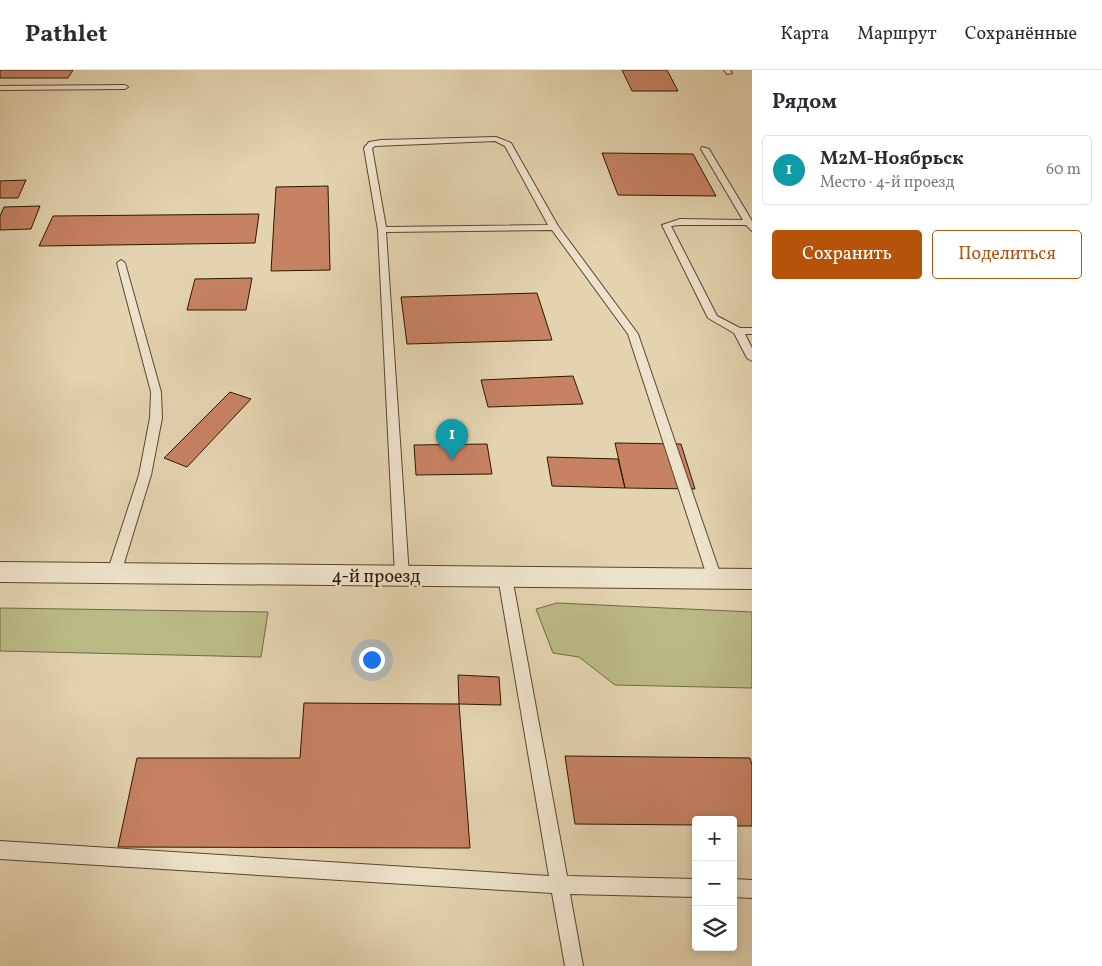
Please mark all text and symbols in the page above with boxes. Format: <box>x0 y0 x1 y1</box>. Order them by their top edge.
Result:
text: Pathlet <box>25 18 107 52</box>
text: Карта <box>780 22 829 47</box>
text: Маршрут <box>857 22 937 47</box>
text: Сохранённые <box>965 22 1077 47</box>
text: Рядом <box>772 88 837 117</box>
text: М2М-Ноябрьск <box>820 146 964 172</box>
text: 1 <box>786 159 792 181</box>
text: 60 m <box>1046 159 1081 181</box>
text: Место · 4-й проезд <box>820 172 955 194</box>
button: Сохранить <box>772 230 922 279</box>
button: Поделиться <box>932 230 1082 279</box>
pin: 1 <box>436 419 468 460</box>
street label: 4-й проезд <box>331 565 421 590</box>
your location <box>359 647 385 673</box>
map controls <box>692 816 737 951</box>
button: + <box>692 816 737 861</box>
button: − <box>692 861 737 906</box>
button: layers <box>692 906 737 951</box>

